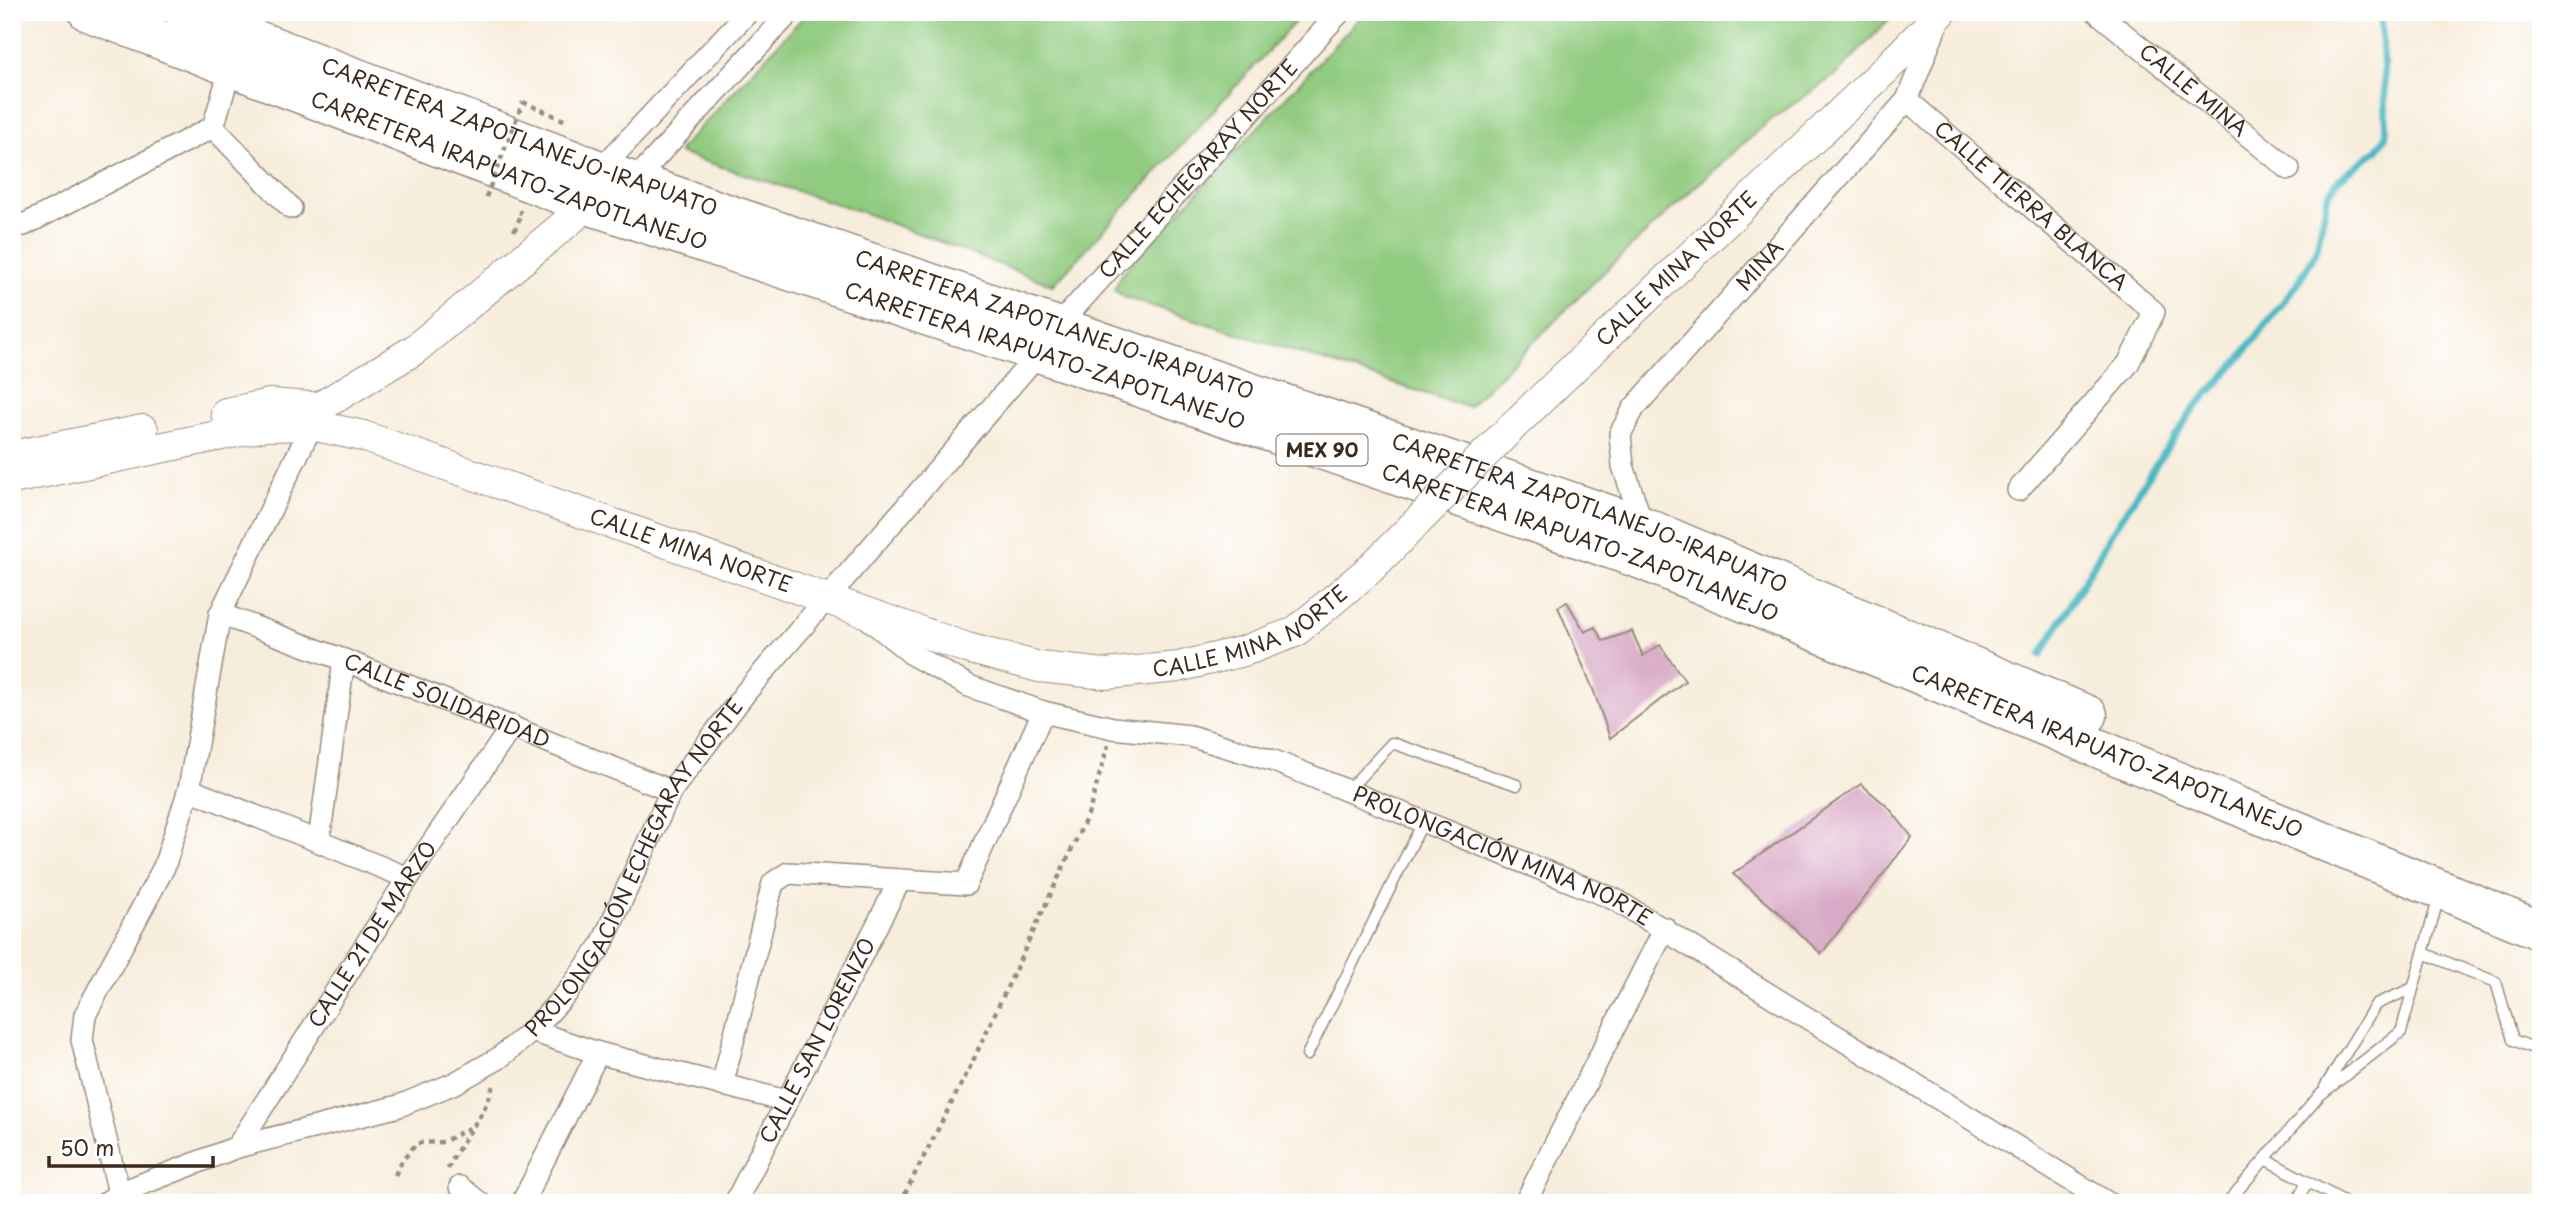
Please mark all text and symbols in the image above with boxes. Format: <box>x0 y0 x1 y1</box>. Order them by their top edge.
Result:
street label: CALLE MINA <box>2133 35 2256 143</box>
street label: CARRETERA ZAPOTLANEJO-IRAPUATO <box>317 48 722 223</box>
street label: CALLE ECHEGARAY NORTE <box>1090 51 1305 285</box>
street label: CARRETERA IRAPUATO-ZAPOTLANEJO <box>306 81 712 257</box>
street label: CALLE TIERRA BLANCA <box>1928 112 2136 297</box>
street label: CALLE MINA NORTE <box>1587 183 1763 353</box>
street label: MINA <box>1727 232 1790 297</box>
street label: CARRETERA ZAPOTLANEJO-IRAPUATO <box>851 240 1259 406</box>
street label: CARRETERA IRAPUATO-ZAPOTLANEJO <box>841 272 1250 437</box>
street label: CARRETERA ZAPOTLANEJO-IRAPUATO <box>1388 423 1793 599</box>
road number: MEX 90 <box>1276 435 1368 466</box>
street label: CARRETERA IRAPUATO-ZAPOTLANEJO <box>1378 454 1784 629</box>
street label: CALLE MINA NORTE <box>586 499 797 599</box>
street label: CALLE MINA NORTE <box>1151 576 1354 683</box>
street label: CALLE SOLIDARIDAD <box>340 644 555 755</box>
street label: CARRETERA IRAPUATO-ZAPOTLANEJO <box>1907 655 2308 845</box>
street label: PROLONGACIÓN ECHEGARAY NORTE <box>516 691 750 1043</box>
street label: PROLONGACIÓN MINA NORTE <box>1348 777 1659 933</box>
street label: CALLE 21 DE MARZO <box>299 833 443 1033</box>
street label: CALLE SAN LORENZO <box>750 932 882 1148</box>
scale bar <box>49 1124 214 1168</box>
text: 50 m <box>60 1131 114 1163</box>

